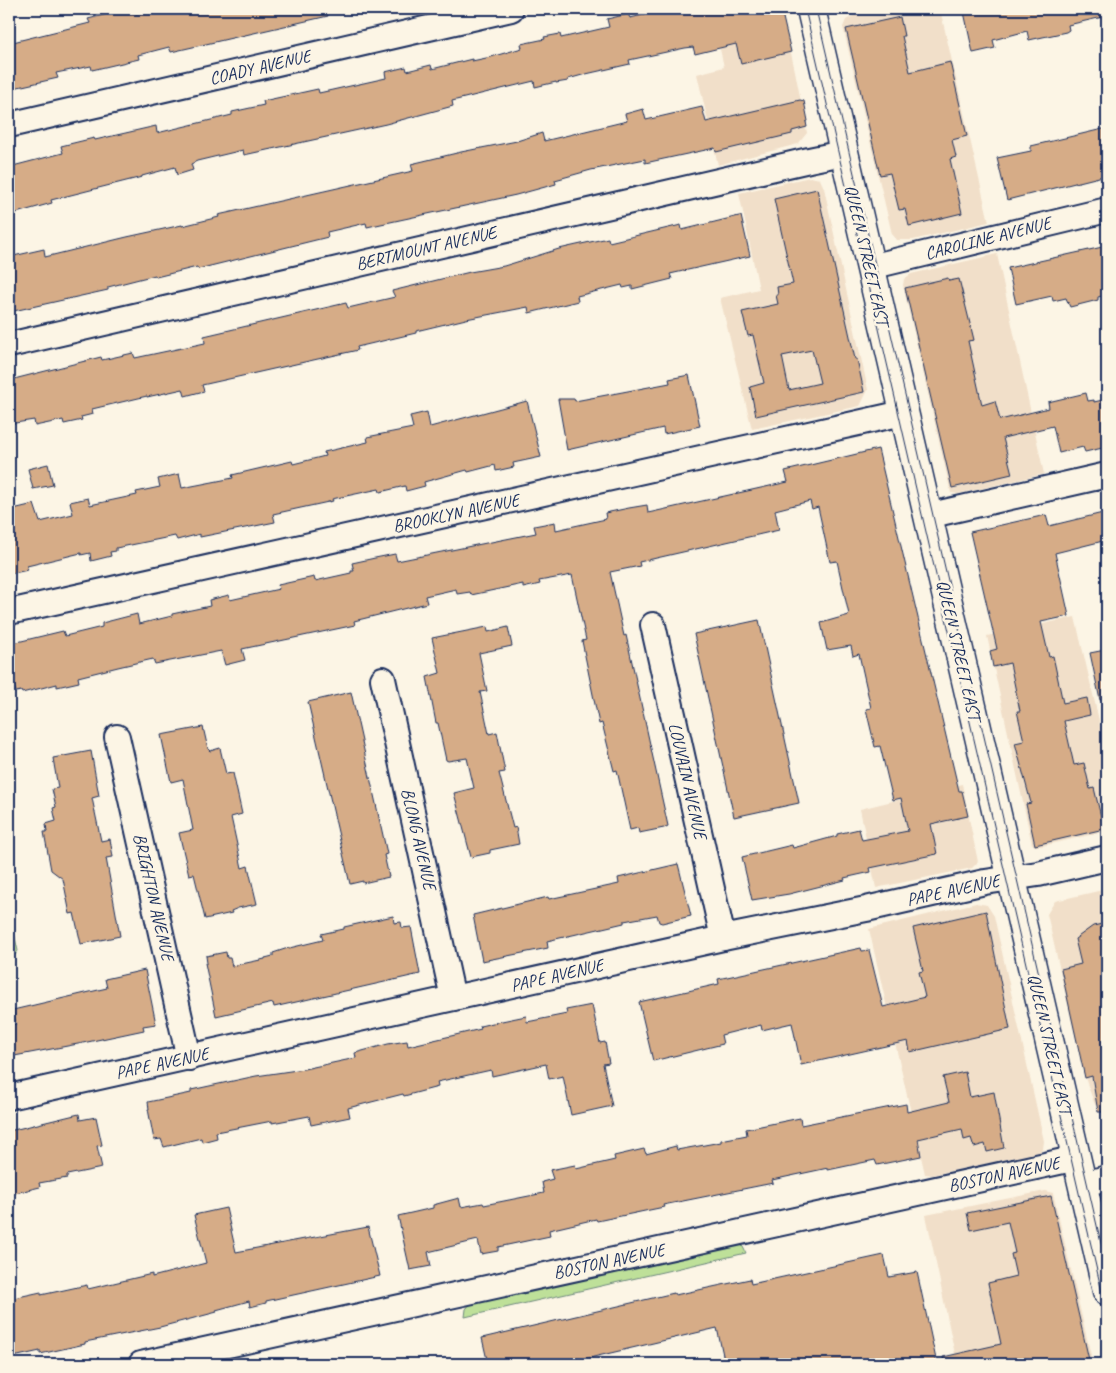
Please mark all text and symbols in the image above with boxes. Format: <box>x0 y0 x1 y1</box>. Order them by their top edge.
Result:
street label: COADY AVENUE <box>207 44 315 89</box>
street label: QUEEN STREET EAST <box>840 183 895 332</box>
street label: CAROLINE AVENUE <box>923 211 1055 264</box>
street label: BERTMOUNT AVENUE <box>354 221 501 275</box>
street label: BROOKLYN AVENUE <box>391 488 523 537</box>
street label: QUEEN STREET EAST <box>932 578 987 727</box>
street label: LOUVAIN AVENUE <box>664 721 713 843</box>
street label: BLONG AVENUE <box>397 786 442 894</box>
street label: BRIGHTON AVENUE <box>129 831 180 965</box>
street label: PAPE AVENUE <box>904 869 1004 911</box>
street label: PAPE AVENUE <box>508 953 608 996</box>
street label: QUEEN STREET EAST <box>1023 972 1078 1121</box>
street label: PAPE AVENUE <box>113 1042 213 1084</box>
street label: BOSTON AVENUE <box>946 1151 1064 1197</box>
street label: BOSTON AVENUE <box>551 1238 669 1284</box>

